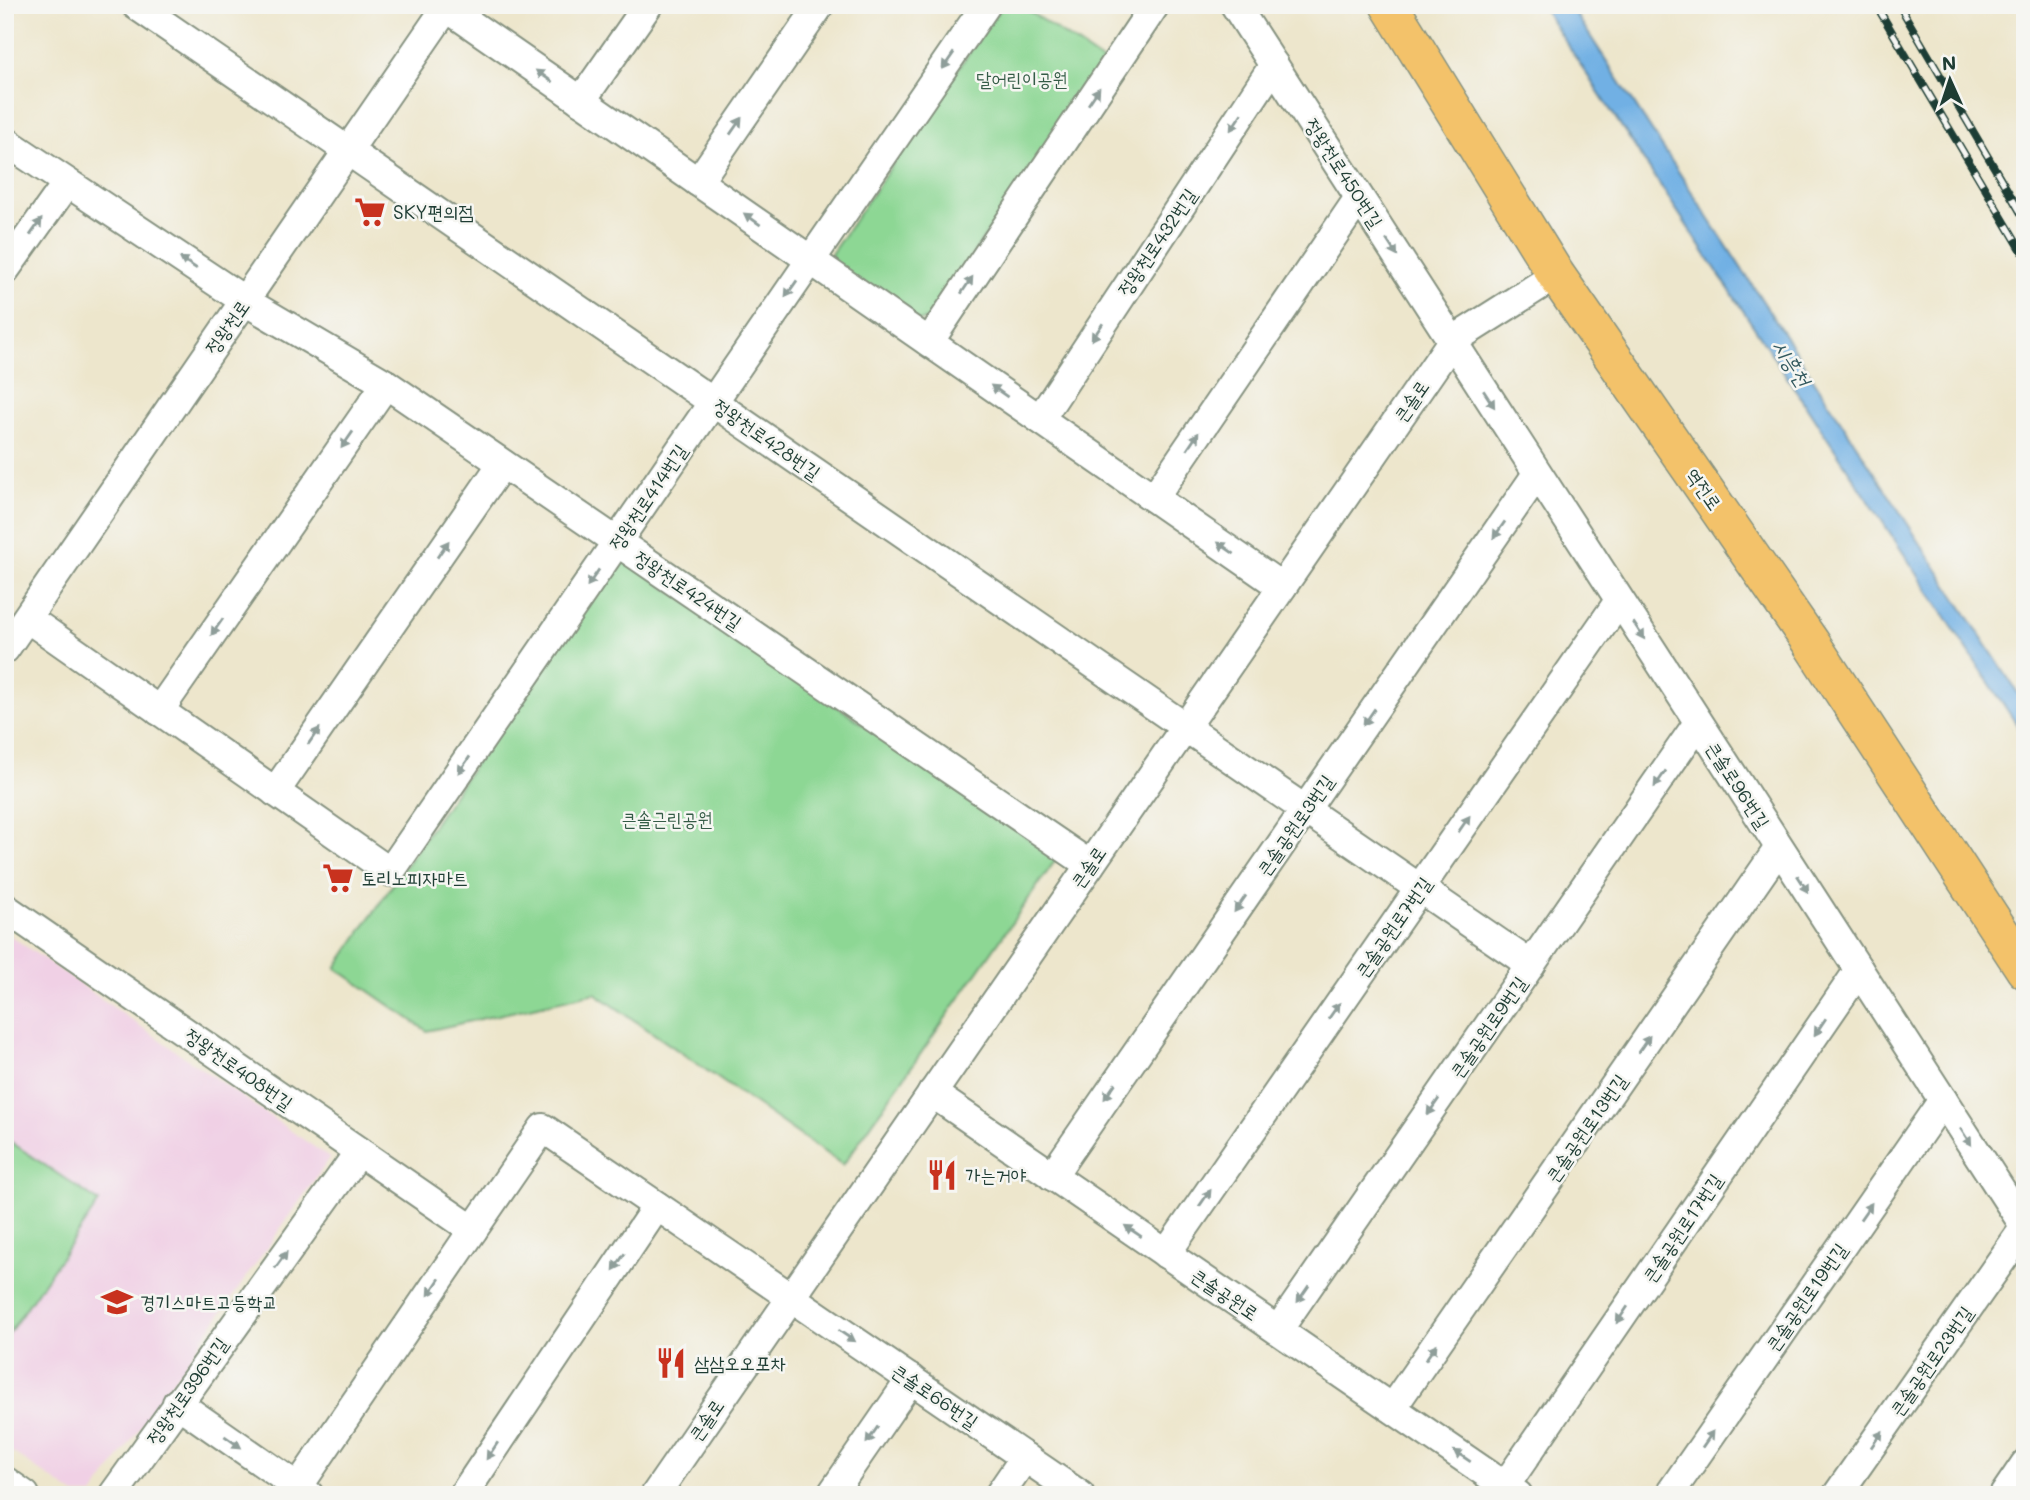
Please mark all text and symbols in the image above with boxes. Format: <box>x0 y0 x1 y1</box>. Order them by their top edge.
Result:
north arrow <box>1914 46 1984 116</box>
text: N <box>1941 50 1957 75</box>
one-way arrow <box>942 52 955 71</box>
park label: 달어린이공원 <box>976 66 1068 91</box>
one-way arrow <box>535 70 554 83</box>
one-way arrow <box>1087 87 1101 105</box>
one-way arrow <box>1229 113 1243 131</box>
street label: 정왕천로450번길 <box>1300 113 1389 232</box>
one-way arrow <box>729 117 743 135</box>
street label: 정왕천로432번길 <box>1111 183 1202 300</box>
supermarket icon: SKY편의점 <box>353 195 387 229</box>
place label: SKY편의점 <box>393 199 474 224</box>
one-way arrow <box>743 212 761 226</box>
one-way arrow <box>29 218 43 236</box>
one-way arrow <box>1385 238 1398 258</box>
one-way arrow <box>178 257 198 270</box>
one-way arrow <box>960 276 974 294</box>
one-way arrow <box>784 280 798 298</box>
street label: 정왕천로 <box>199 294 254 359</box>
one-way arrow <box>1091 323 1104 342</box>
water label: 시흥천 <box>1767 334 1819 393</box>
street label: 큰솔로 <box>1387 375 1434 427</box>
one-way arrow <box>990 384 1008 398</box>
one-way arrow <box>1483 389 1496 409</box>
street label: 정왕천로428번길 <box>709 393 826 485</box>
one-way arrow <box>340 431 354 449</box>
one-way arrow <box>1186 432 1199 451</box>
street label: 정왕천로414번길 <box>603 439 692 555</box>
street label: 역전로 <box>1681 463 1728 515</box>
one-way arrow <box>1492 521 1506 539</box>
one-way arrow <box>436 540 450 558</box>
one-way arrow <box>1217 541 1235 555</box>
street label: 정왕천로424번길 <box>630 544 747 635</box>
one-way arrow <box>586 569 600 587</box>
one-way arrow <box>211 618 224 637</box>
one-way arrow <box>1633 621 1646 641</box>
one-way arrow <box>1362 708 1376 726</box>
one-way arrow <box>307 727 321 745</box>
street label: 큰솔로96번길 <box>1701 736 1776 833</box>
one-way arrow <box>457 756 471 774</box>
street label: 큰솔공원로3번길 <box>1250 769 1339 880</box>
one-way arrow <box>1653 770 1667 788</box>
park label: 큰솔근린공원 <box>621 806 713 831</box>
one-way arrow <box>1457 815 1471 833</box>
street label: 큰솔로 <box>1064 841 1111 893</box>
supermarket icon: 토리노피자마트 <box>321 861 355 895</box>
place label: 토리노피자마트 <box>361 865 468 890</box>
street label: 큰솔공원로7번길 <box>1349 871 1437 982</box>
one-way arrow <box>1796 874 1809 894</box>
one-way arrow <box>1233 895 1247 913</box>
street label: 큰솔공원로9번길 <box>1443 971 1532 1082</box>
one-way arrow <box>1327 1002 1341 1020</box>
one-way arrow <box>1814 1017 1827 1036</box>
street label: 정왕천로408번길 <box>180 1022 298 1115</box>
one-way arrow <box>1637 1035 1651 1053</box>
street label: 큰솔공원로13번길 <box>1539 1069 1632 1187</box>
one-way arrow <box>1103 1082 1117 1100</box>
one-way arrow <box>1426 1098 1440 1116</box>
one-way arrow <box>1960 1127 1973 1146</box>
restaurant icon: 가는거야 <box>925 1158 959 1192</box>
place label: 가는거야 <box>965 1162 1027 1187</box>
street label: 큰솔공원로17번길 <box>1636 1168 1727 1287</box>
one-way arrow <box>1198 1188 1211 1207</box>
one-way arrow <box>1859 1202 1873 1220</box>
one-way arrow <box>1124 1224 1142 1238</box>
street label: 큰솔공원로19번길 <box>1759 1238 1852 1356</box>
one-way arrow <box>274 1251 288 1269</box>
one-way arrow <box>613 1253 626 1272</box>
street label: 큰솔공원로 <box>1187 1262 1264 1325</box>
one-way arrow <box>427 1278 441 1296</box>
school or university icon: 경기스마트고등학교 <box>100 1285 134 1319</box>
one-way arrow <box>1296 1285 1310 1303</box>
place label: 경기스마트고등학교 <box>140 1289 278 1314</box>
street label: 큰솔공원로23번길 <box>1883 1301 1978 1421</box>
one-way arrow <box>1615 1306 1629 1324</box>
one-way arrow <box>838 1329 857 1342</box>
street label: 정왕천로396번길 <box>140 1332 233 1449</box>
one-way arrow <box>1424 1343 1438 1361</box>
restaurant icon: 삼삼오오포차 <box>654 1346 688 1380</box>
place label: 삼삼오오포차 <box>694 1350 786 1375</box>
street label: 큰솔로66번길 <box>887 1357 983 1434</box>
street label: 큰솔로 <box>682 1394 729 1446</box>
one-way arrow <box>865 1426 879 1444</box>
one-way arrow <box>1701 1430 1715 1448</box>
one-way arrow <box>1870 1430 1884 1448</box>
one-way arrow <box>224 1435 242 1449</box>
one-way arrow <box>485 1442 499 1460</box>
one-way arrow <box>1453 1449 1471 1463</box>

